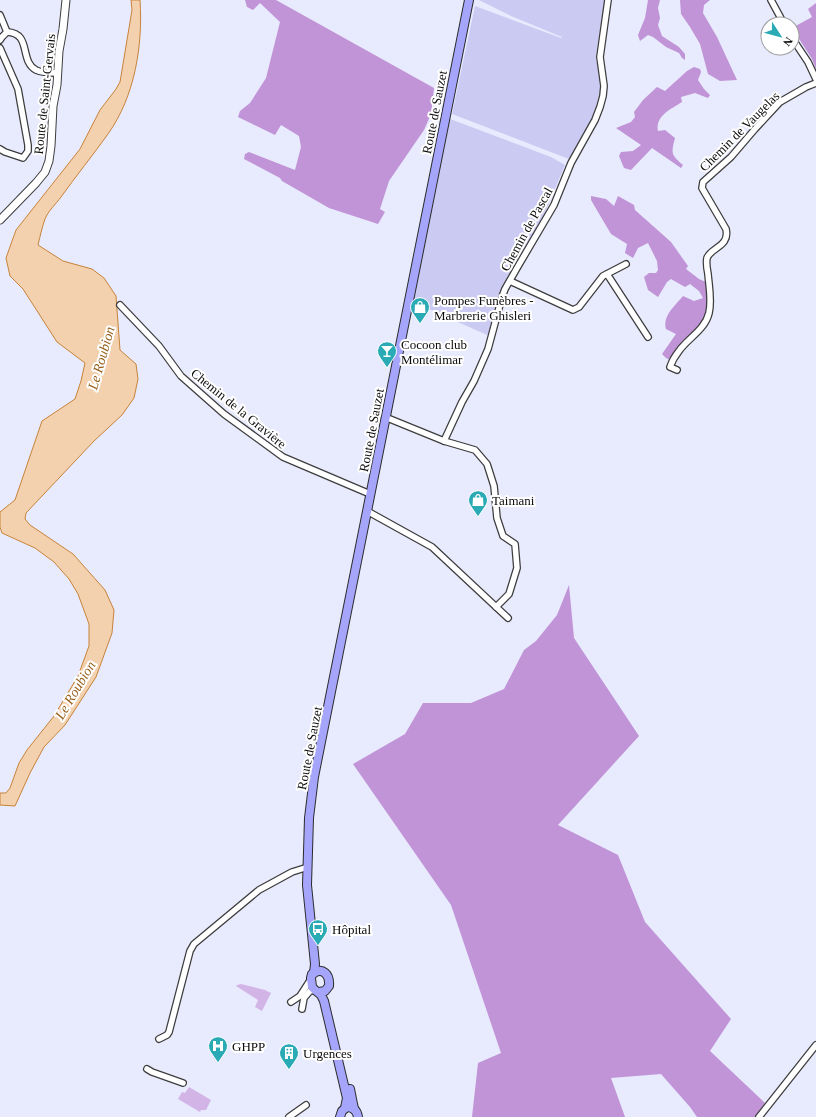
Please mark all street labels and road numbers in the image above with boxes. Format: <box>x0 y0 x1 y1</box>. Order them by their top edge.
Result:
street label: Route de Saint-Gervais <box>31 33 58 155</box>
street label: Route de Sauzet <box>419 69 450 155</box>
street label: Chemin de Vaugelas <box>696 88 782 174</box>
street label: Chemin de Pascal <box>497 185 556 274</box>
street label: Chemin de la Gravière <box>188 365 289 451</box>
street label: Route de Sauzet <box>356 387 387 473</box>
street label: Route de Sauzet <box>294 705 325 791</box>

